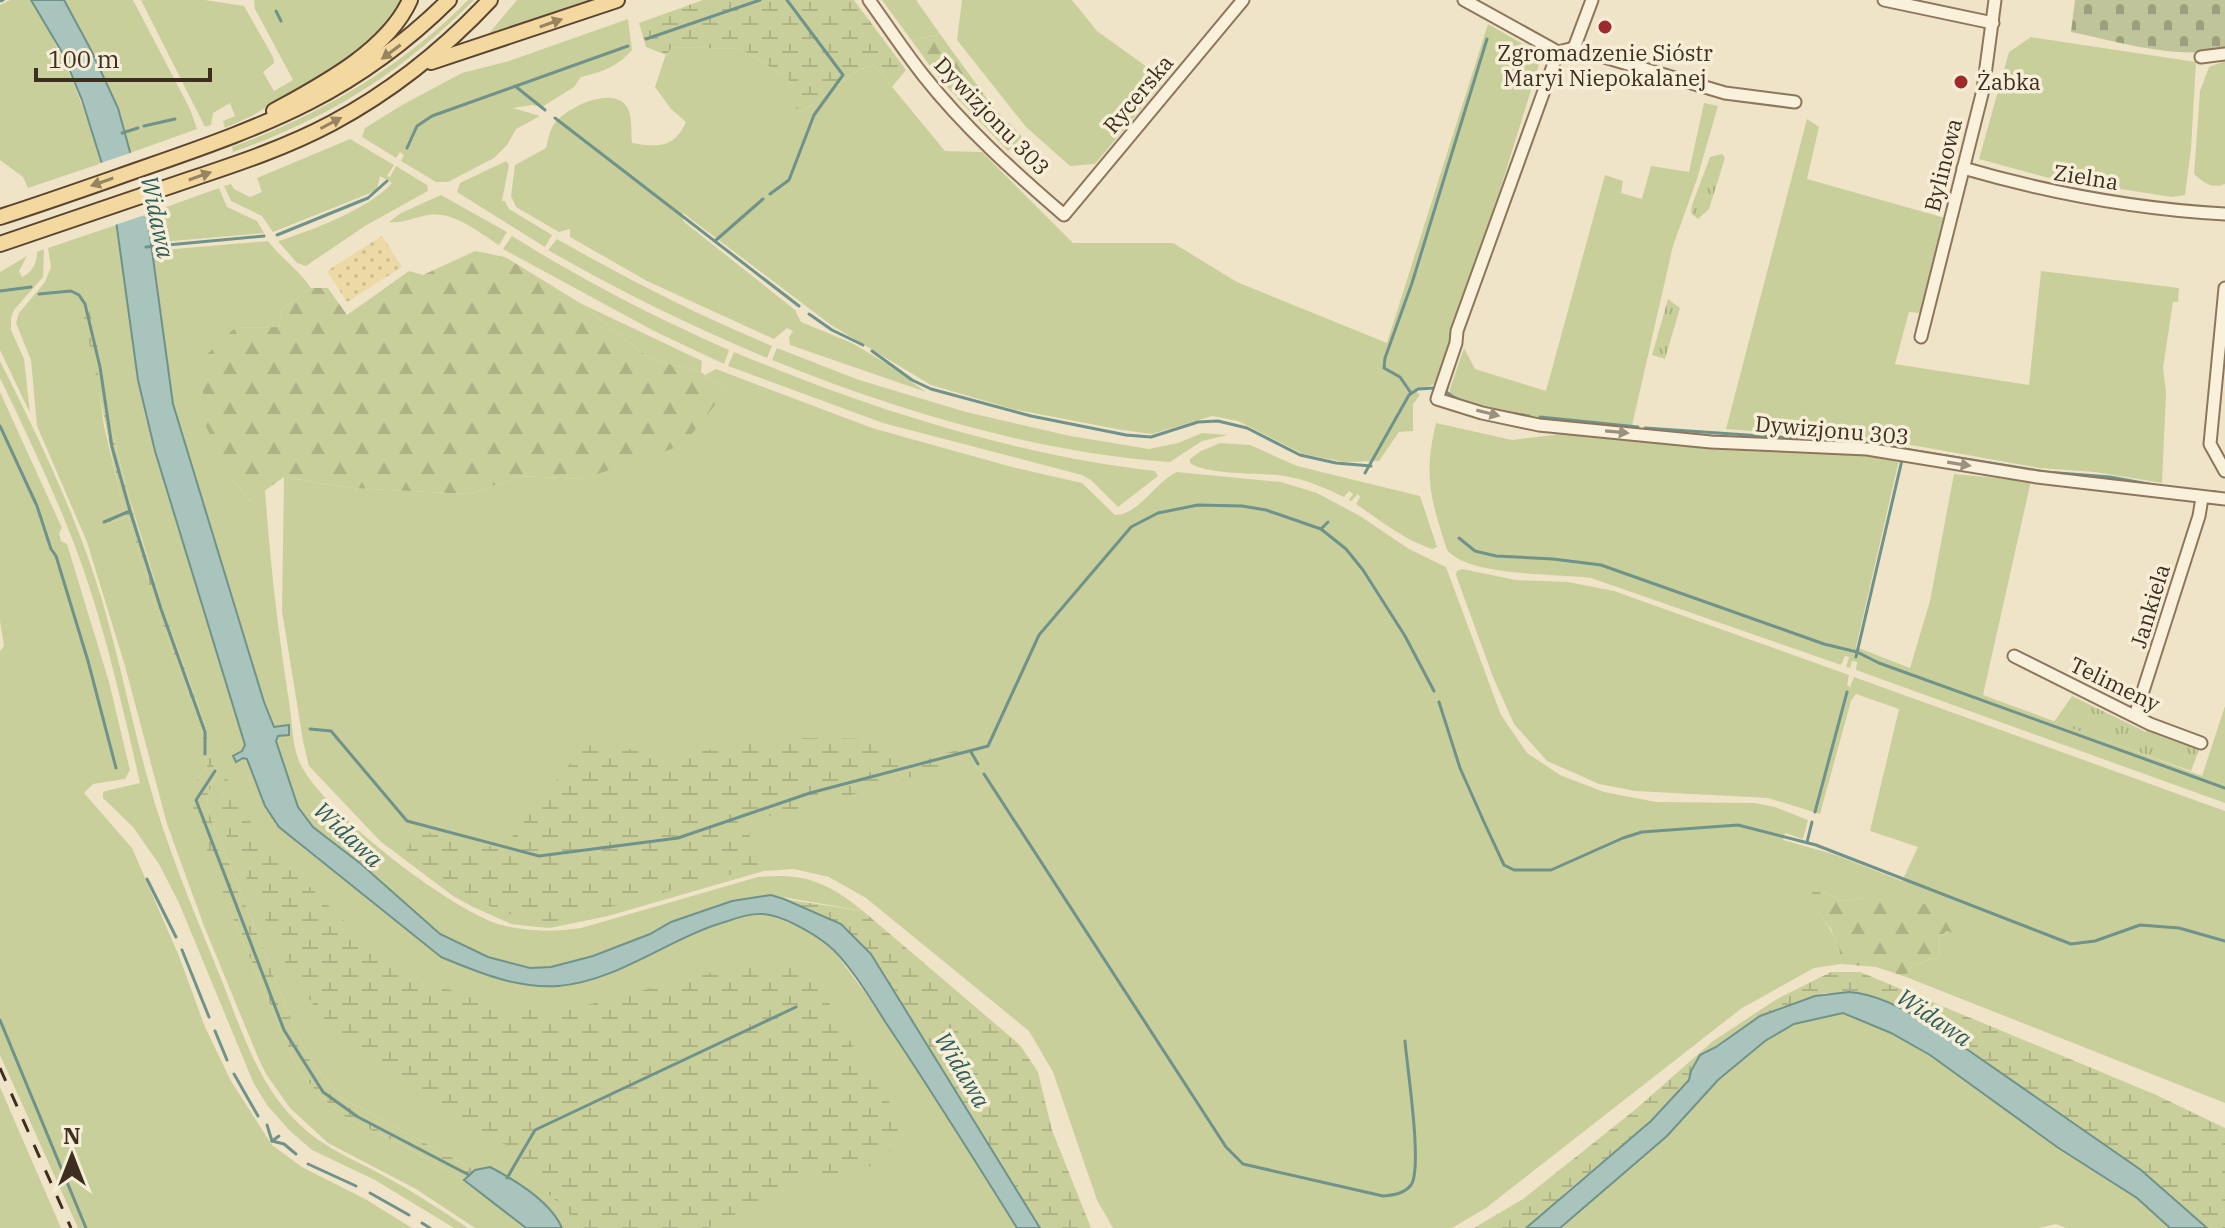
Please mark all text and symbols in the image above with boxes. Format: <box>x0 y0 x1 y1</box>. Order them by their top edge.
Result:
one-way arrow <box>539 16 563 29</box>
marker: Zgromadzenie Sióstr Maryi Niepokalanej <box>1596 18 1614 36</box>
scale bar <box>36 32 210 82</box>
place label: Zgromadzenie Sióstr Maryi Niepokalanej <box>1497 38 1713 92</box>
text: 100 m <box>48 43 120 75</box>
one-way arrow <box>380 44 402 60</box>
street label: Rycerska <box>1096 48 1179 139</box>
street label: Dywizjonu 303 <box>928 50 1056 181</box>
place label: Żabka <box>1977 67 2041 96</box>
marker: Żabka <box>1952 73 1970 91</box>
street label: Bylinowa <box>1917 115 1968 215</box>
one-way arrow <box>320 117 342 131</box>
street label: Zielna <box>2052 157 2121 196</box>
one-way arrow <box>188 169 212 181</box>
water label: Widawa <box>134 172 182 261</box>
one-way arrow <box>90 177 114 189</box>
one-way arrow <box>1475 408 1500 420</box>
street label: Dywizjonu 303 <box>1754 408 1910 451</box>
one-way arrow <box>1605 426 1630 439</box>
one-way arrow <box>1947 458 1972 471</box>
street label: Jankiela <box>2123 560 2176 651</box>
street label: Telimeny <box>2065 649 2165 718</box>
water label: Widawa <box>307 794 390 875</box>
water label: Widawa <box>1891 980 1978 1054</box>
water label: Widawa <box>928 1025 998 1114</box>
north arrow <box>32 1116 112 1196</box>
text: N <box>63 1121 81 1150</box>

